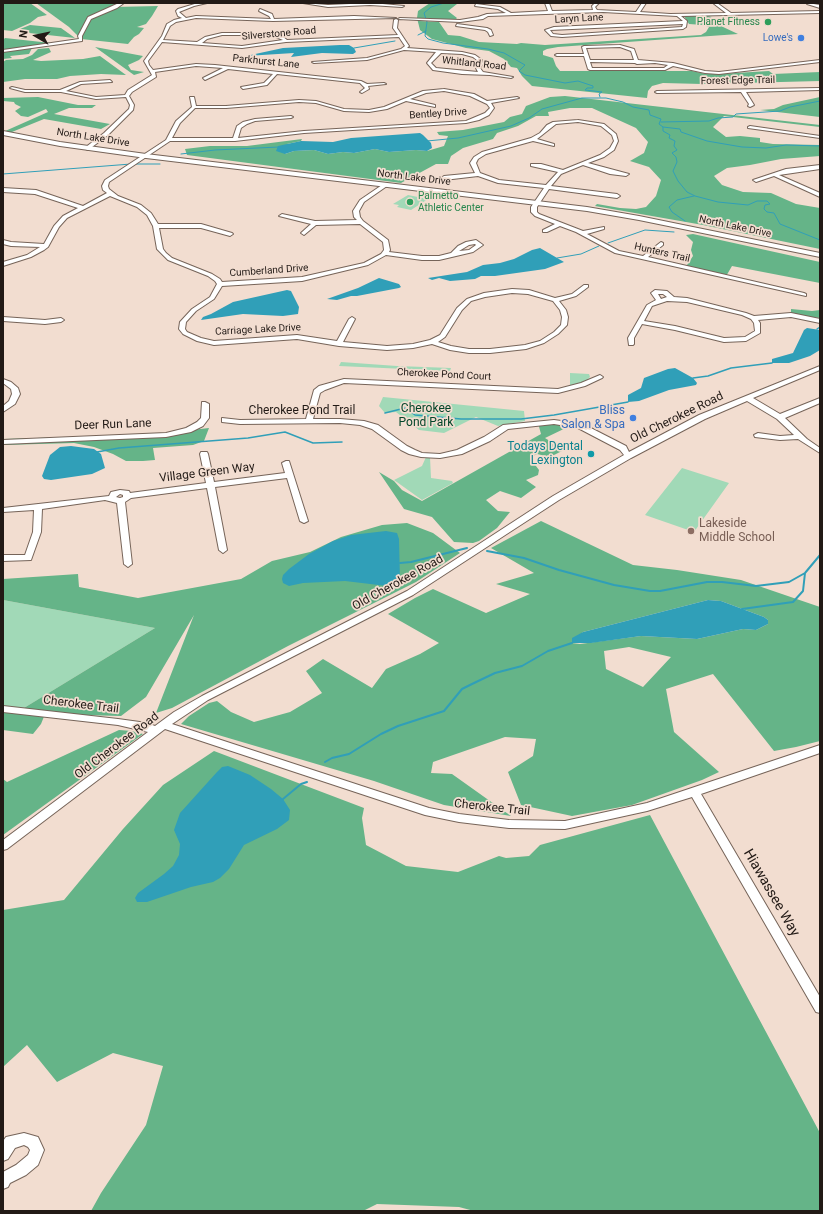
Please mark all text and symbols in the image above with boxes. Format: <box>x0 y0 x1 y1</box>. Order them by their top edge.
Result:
street label: Laryn Lane <box>554 12 604 26</box>
north arrow <box>16 16 56 56</box>
place label: Planet Fitness <box>697 16 760 28</box>
marker: Planet Fitness <box>763 17 773 27</box>
street label: Silverstone Road <box>241 25 317 43</box>
text: N <box>17 29 31 39</box>
place label: Lowe's <box>763 32 793 44</box>
marker: Lowe's <box>796 33 806 43</box>
street label: Parkhurst Lane <box>232 53 300 71</box>
street label: Whitland Road <box>441 55 507 73</box>
street label: Forest Edge Trail <box>701 74 775 88</box>
street label: Bentley Drive <box>409 106 467 122</box>
street label: North Lake Drive <box>56 126 130 150</box>
street label: North Lake Drive <box>377 168 451 188</box>
place label: Palmetto Athletic Center <box>418 190 484 214</box>
marker: Palmetto Athletic Center <box>405 197 415 207</box>
street label: North Lake Drive <box>698 213 772 241</box>
street label: Hunters Trail <box>633 241 691 265</box>
street label: Cumberland Drive <box>229 262 309 280</box>
street label: Carriage Lake Drive <box>215 322 301 338</box>
street label: Cherokee Pond Court <box>396 367 492 383</box>
street label: Old Cherokee Road <box>628 389 726 447</box>
park label: Cherokee Pond Park <box>399 402 453 430</box>
street label: Cherokee Pond Trail <box>249 404 355 418</box>
place label: Bliss Salon & Spa <box>561 404 625 432</box>
marker: Bliss Salon & Spa <box>628 413 638 423</box>
street label: Deer Run Lane <box>74 416 152 434</box>
place label: Todays Dental Lexington <box>507 440 583 468</box>
marker: Todays Dental Lexington <box>586 449 596 459</box>
street label: Village Green Way <box>158 460 256 486</box>
place label: Lakeside Middle School <box>699 517 775 545</box>
marker: Lakeside Middle School <box>686 526 696 536</box>
street label: Old Cherokee Road <box>350 552 446 614</box>
street label: Cherokee Trail <box>42 693 120 717</box>
street label: Old Cherokee Road <box>72 710 162 782</box>
street label: Cherokee Trail <box>453 797 531 819</box>
street label: Hiawassee Way <box>739 846 803 940</box>

